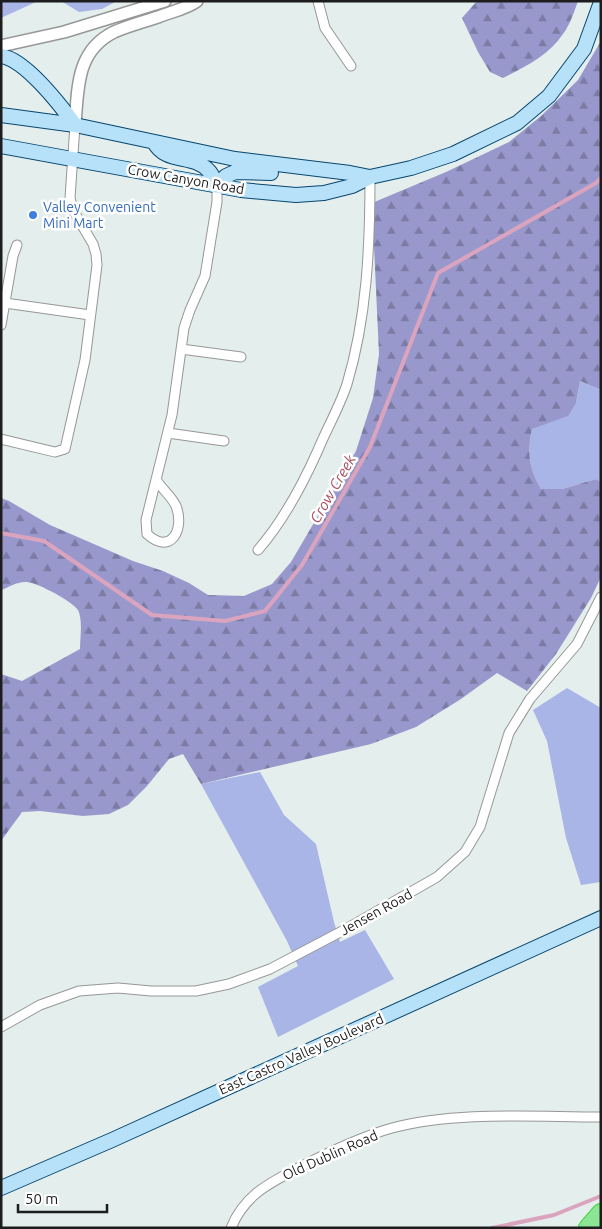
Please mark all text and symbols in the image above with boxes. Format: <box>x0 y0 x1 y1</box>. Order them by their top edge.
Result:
street label: Crow Canyon Road <box>126 161 246 197</box>
place label: Valley Convenient Mini Mart <box>43 199 156 231</box>
marker: Valley Convenient Mini Mart <box>27 209 39 221</box>
water label: Crow Creek <box>306 451 359 526</box>
street label: Jensen Road <box>337 886 415 938</box>
street label: East Castro Valley Boulevard <box>216 1010 386 1098</box>
street label: Old Dublin Road <box>280 1127 380 1183</box>
scale bar <box>18 1182 106 1214</box>
text: 50 m <box>25 1190 58 1207</box>

